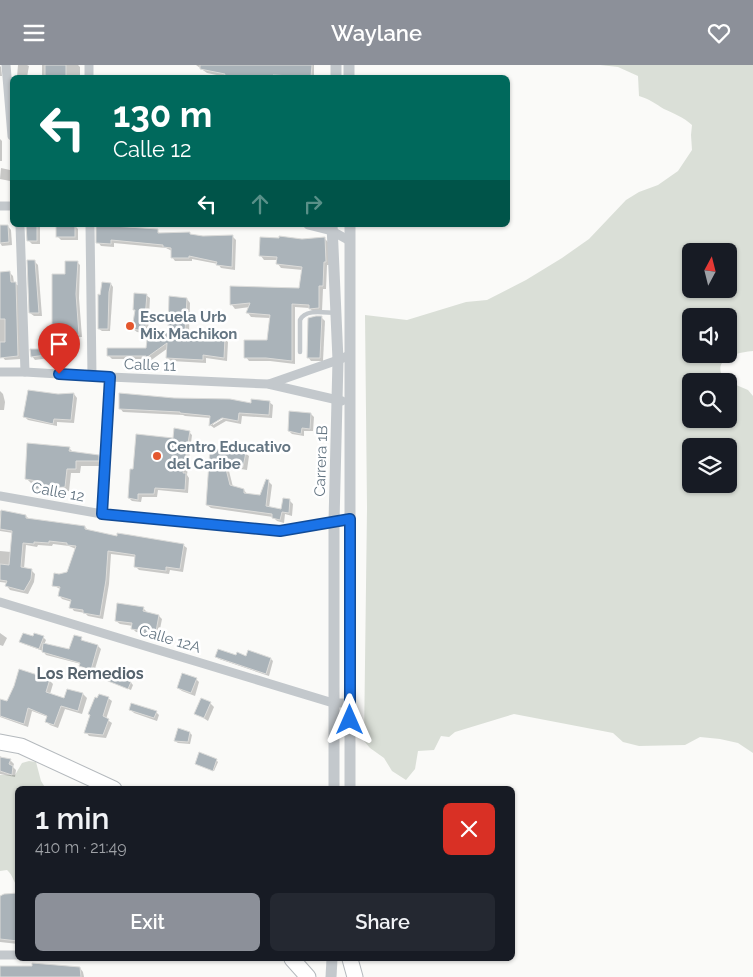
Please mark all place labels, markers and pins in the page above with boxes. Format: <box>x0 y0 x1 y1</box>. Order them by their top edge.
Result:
place label: Escuela Urb Mix Machikon <box>140 308 237 343</box>
marker: Escuela Urb Mix Machikon <box>124 320 136 332</box>
pin <box>38 323 80 374</box>
place label: Centro Educativo del Caribe <box>167 438 291 473</box>
marker: Centro Educativo del Caribe <box>151 450 163 462</box>

